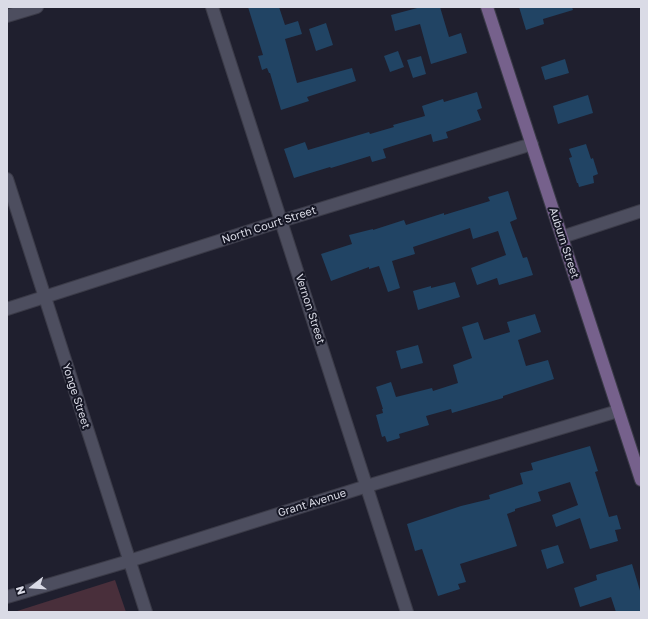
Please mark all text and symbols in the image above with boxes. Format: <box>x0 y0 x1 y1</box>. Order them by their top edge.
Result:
street label: North Court Street <box>220 204 318 246</box>
street label: Auburn Street <box>546 206 582 280</box>
street label: Vernon Street <box>292 272 328 346</box>
street label: Yonge Street <box>59 362 93 430</box>
street label: Grant Avenue <box>276 486 348 520</box>
north arrow <box>12 567 52 607</box>
text: N <box>13 585 27 597</box>

